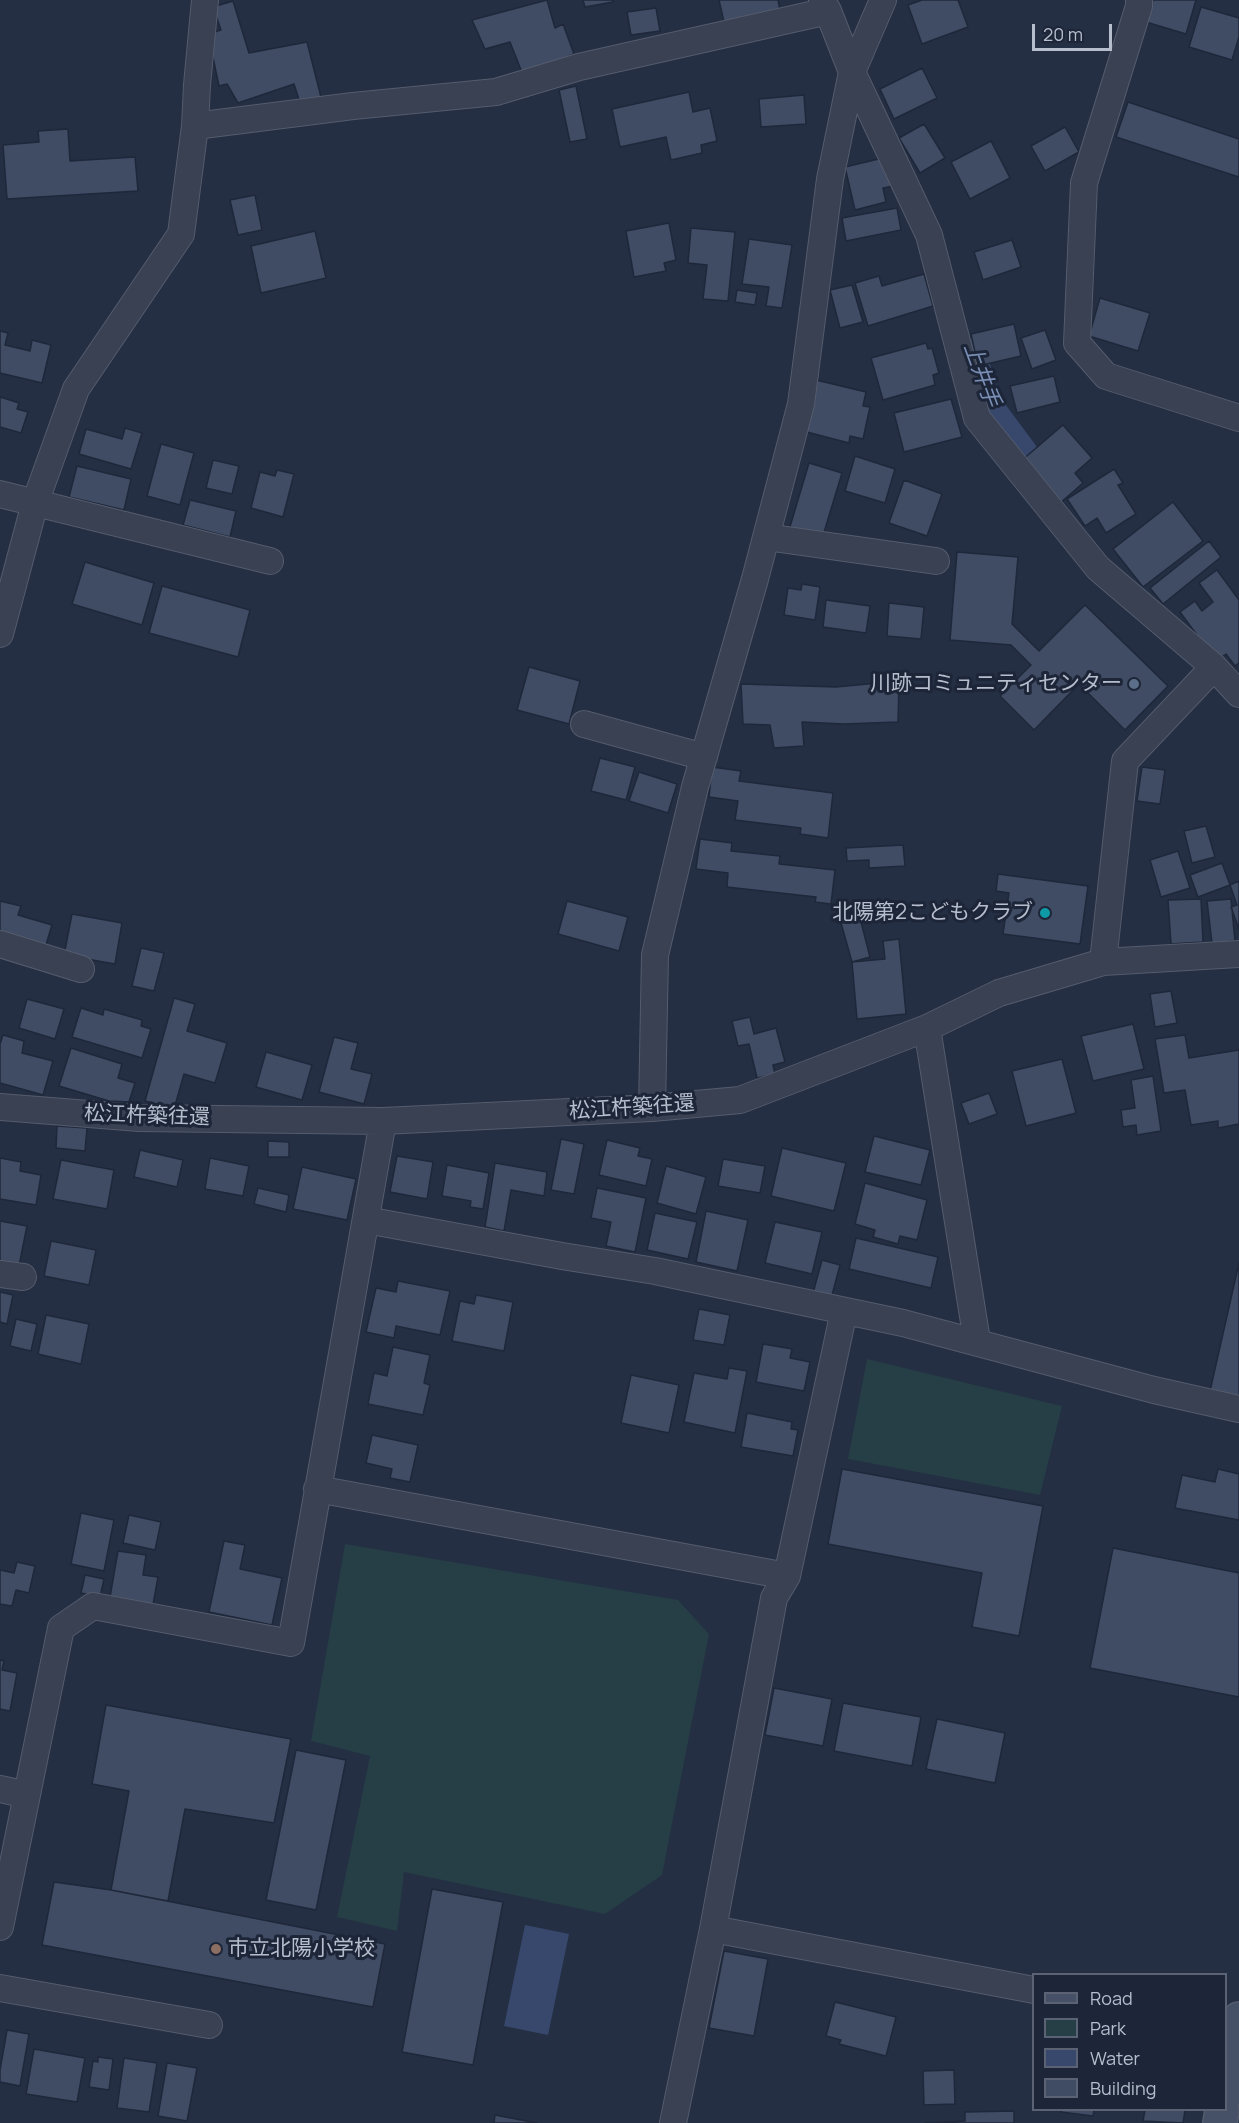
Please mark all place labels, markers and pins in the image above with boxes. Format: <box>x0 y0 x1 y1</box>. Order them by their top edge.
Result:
place label: 川跡コミュニティセンター <box>870 671 1122 697</box>
marker: 川跡コミュニティセンター <box>1127 677 1141 691</box>
place label: 北陽第2こどもクラブ <box>832 900 1033 926</box>
marker: 北陽第2こどもクラブ <box>1038 906 1052 920</box>
place label: 市立北陽小学校 <box>228 1936 375 1962</box>
marker: 市立北陽小学校 <box>209 1942 223 1956</box>

